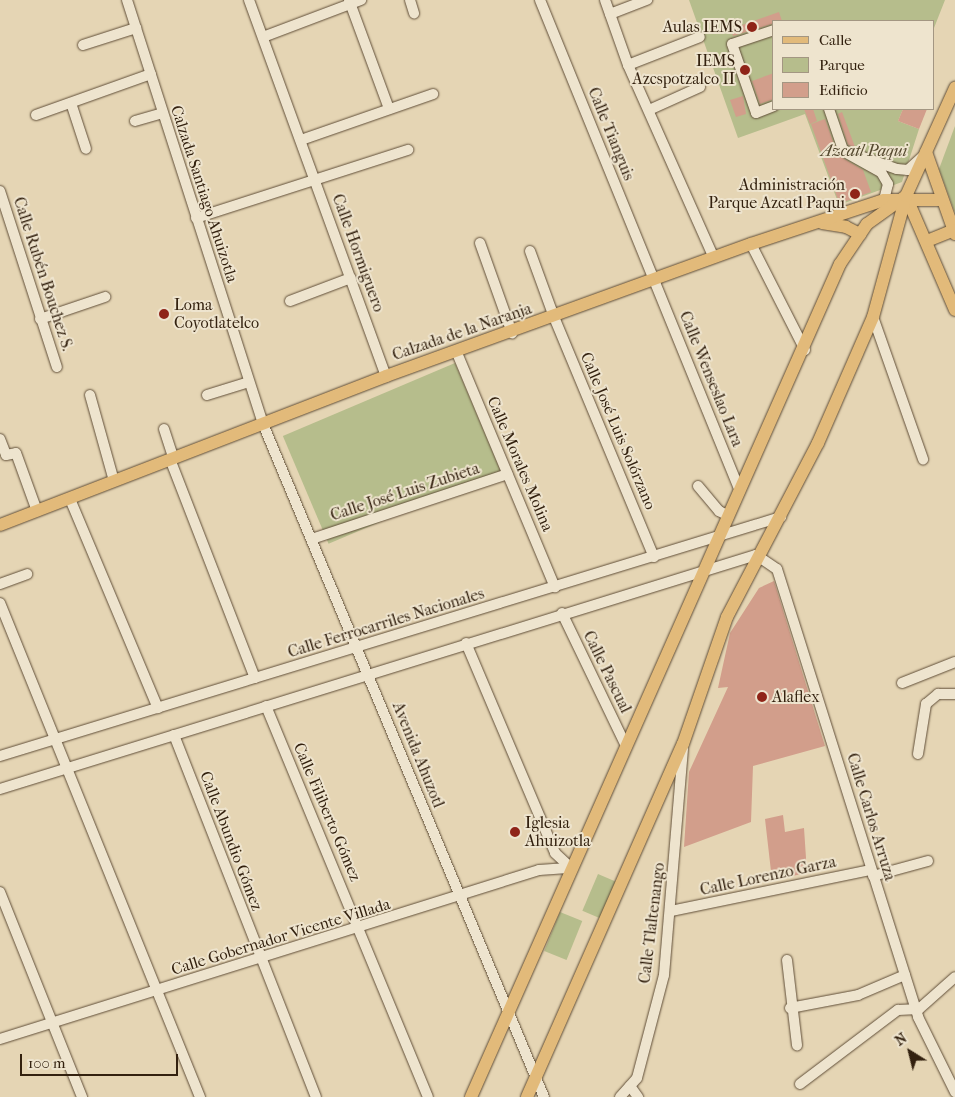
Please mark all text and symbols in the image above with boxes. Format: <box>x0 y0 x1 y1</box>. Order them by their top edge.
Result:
place label: Aulas IEMS <box>663 17 742 37</box>
legend <box>772 20 935 110</box>
marker: Aulas IEMS <box>746 21 758 33</box>
text: Calle <box>819 31 852 49</box>
place label: IEMS Azcspotzalco II <box>632 51 735 89</box>
text: Parque <box>819 56 865 74</box>
marker: IEMS Azcspotzalco II <box>739 64 751 76</box>
text: Edificio <box>819 81 868 99</box>
street label: Calle Tianguis <box>584 85 638 183</box>
street label: Calzada Santiago Ahuizotla <box>166 103 242 285</box>
park label: Azcatl Paqui <box>821 141 907 161</box>
place label: Administración Parque Azcatl Paqui <box>708 175 845 213</box>
marker: Administración Parque Azcatl Paqui <box>849 188 861 200</box>
street label: Calle Hormiguero <box>328 191 388 315</box>
street label: Calle Rubén Bouchez S. <box>9 195 77 353</box>
place label: Loma Coyotlatelco <box>174 295 259 333</box>
street label: Calzada de la Naranja <box>390 299 534 365</box>
marker: Loma Coyotlatelco <box>158 308 170 320</box>
street label: Calle Wenseslao Lara <box>675 308 747 450</box>
street label: Calle José Luis Solórzano <box>576 349 660 513</box>
street label: Calle Morales Molina <box>483 394 557 534</box>
street label: Calle José Luis Zubieta <box>328 459 482 525</box>
street label: Calle Ferrocarriles Nacionales <box>286 584 486 662</box>
street label: Calle Pascual <box>579 628 635 716</box>
place label: Alaflex <box>772 687 819 707</box>
marker: Alaflex <box>756 691 768 703</box>
street label: Avenida Ahuzotl <box>388 699 448 811</box>
street label: Calle Filiberto Gómez <box>289 740 365 884</box>
street label: Calle Carlos Arruza <box>842 751 900 883</box>
street label: Calle Abundio Gómez <box>196 769 266 913</box>
place label: Iglesia Ahuizotla <box>525 813 591 851</box>
marker: Iglesia Ahuizotla <box>509 826 521 838</box>
street label: Calle Lorenzo Garza <box>698 852 838 900</box>
street label: Calle Tlaltenango <box>635 861 669 985</box>
street label: Calle Gobernador Vicente Villada <box>169 894 393 980</box>
north arrow <box>885 1027 935 1077</box>
text: N <box>892 1029 910 1049</box>
scale bar <box>22 1044 180 1076</box>
text: 100 m <box>28 1054 66 1072</box>

